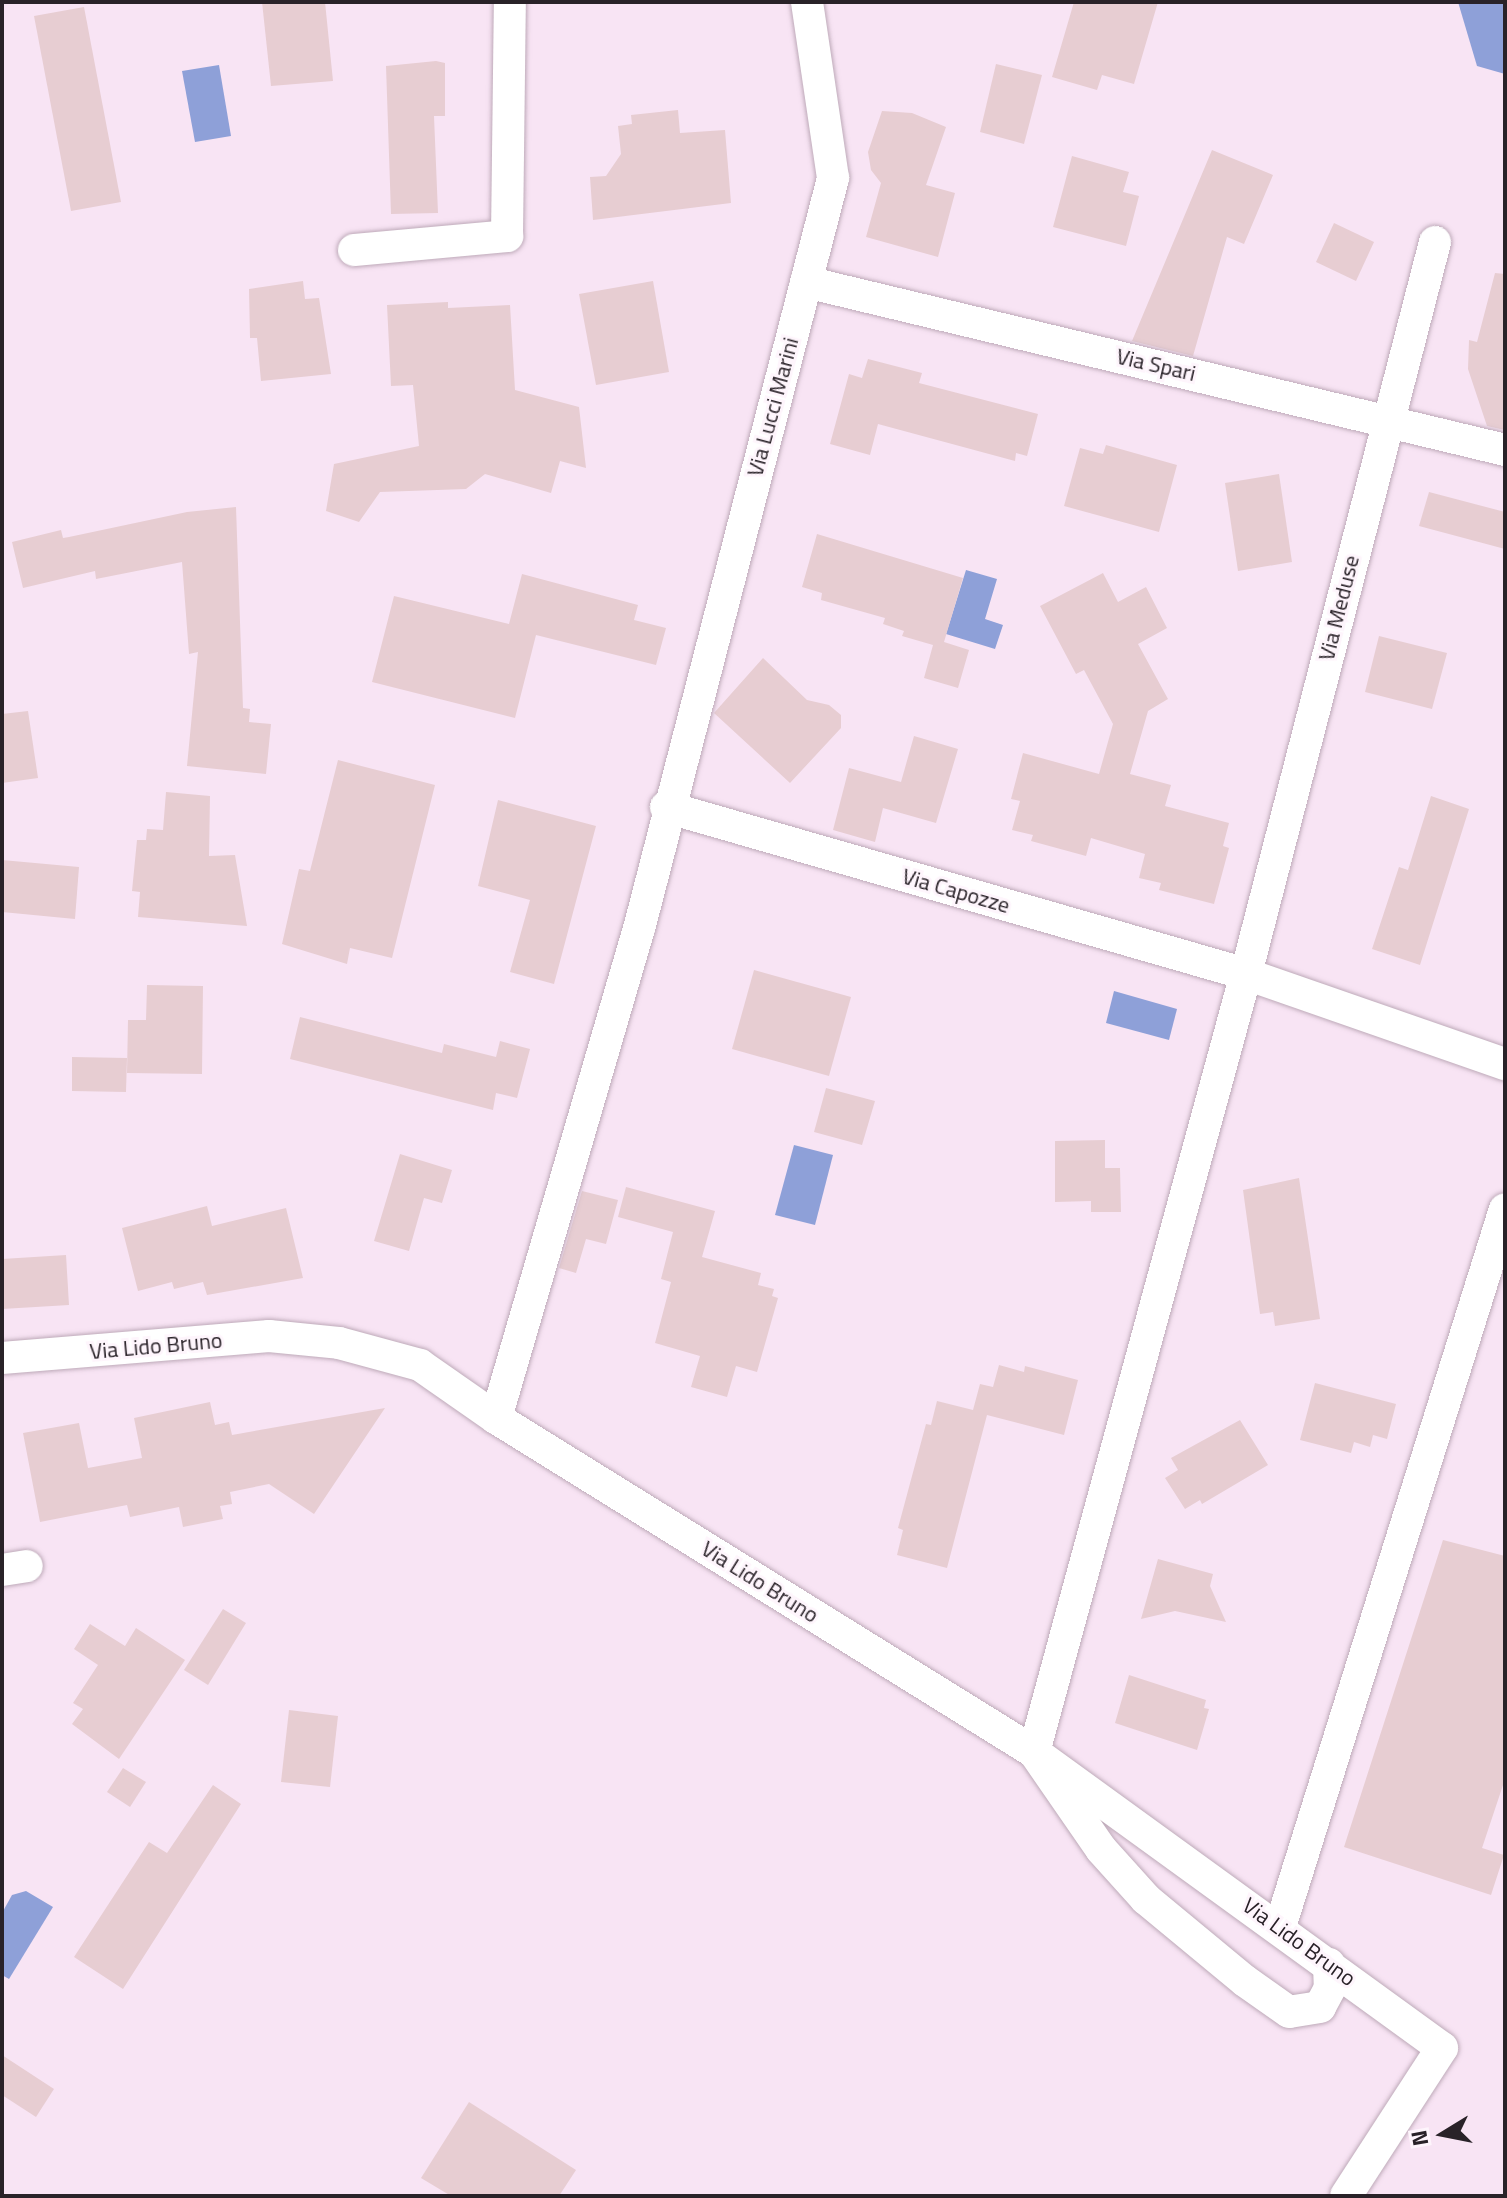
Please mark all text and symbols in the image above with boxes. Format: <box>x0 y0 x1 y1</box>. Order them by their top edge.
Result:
street label: Via Lucci Marini <box>742 335 804 479</box>
street label: Via Spari <box>1114 343 1198 387</box>
street label: Via Meduse <box>1313 553 1365 663</box>
street label: Via Capozze <box>899 863 1013 919</box>
street label: Via Lido Bruno <box>88 1327 224 1365</box>
street label: Via Lido Bruno <box>697 1536 823 1628</box>
street label: Via Lido Bruno <box>1237 1892 1361 1992</box>
north arrow <box>1403 2094 1483 2174</box>
text: N <box>1401 2128 1437 2149</box>

